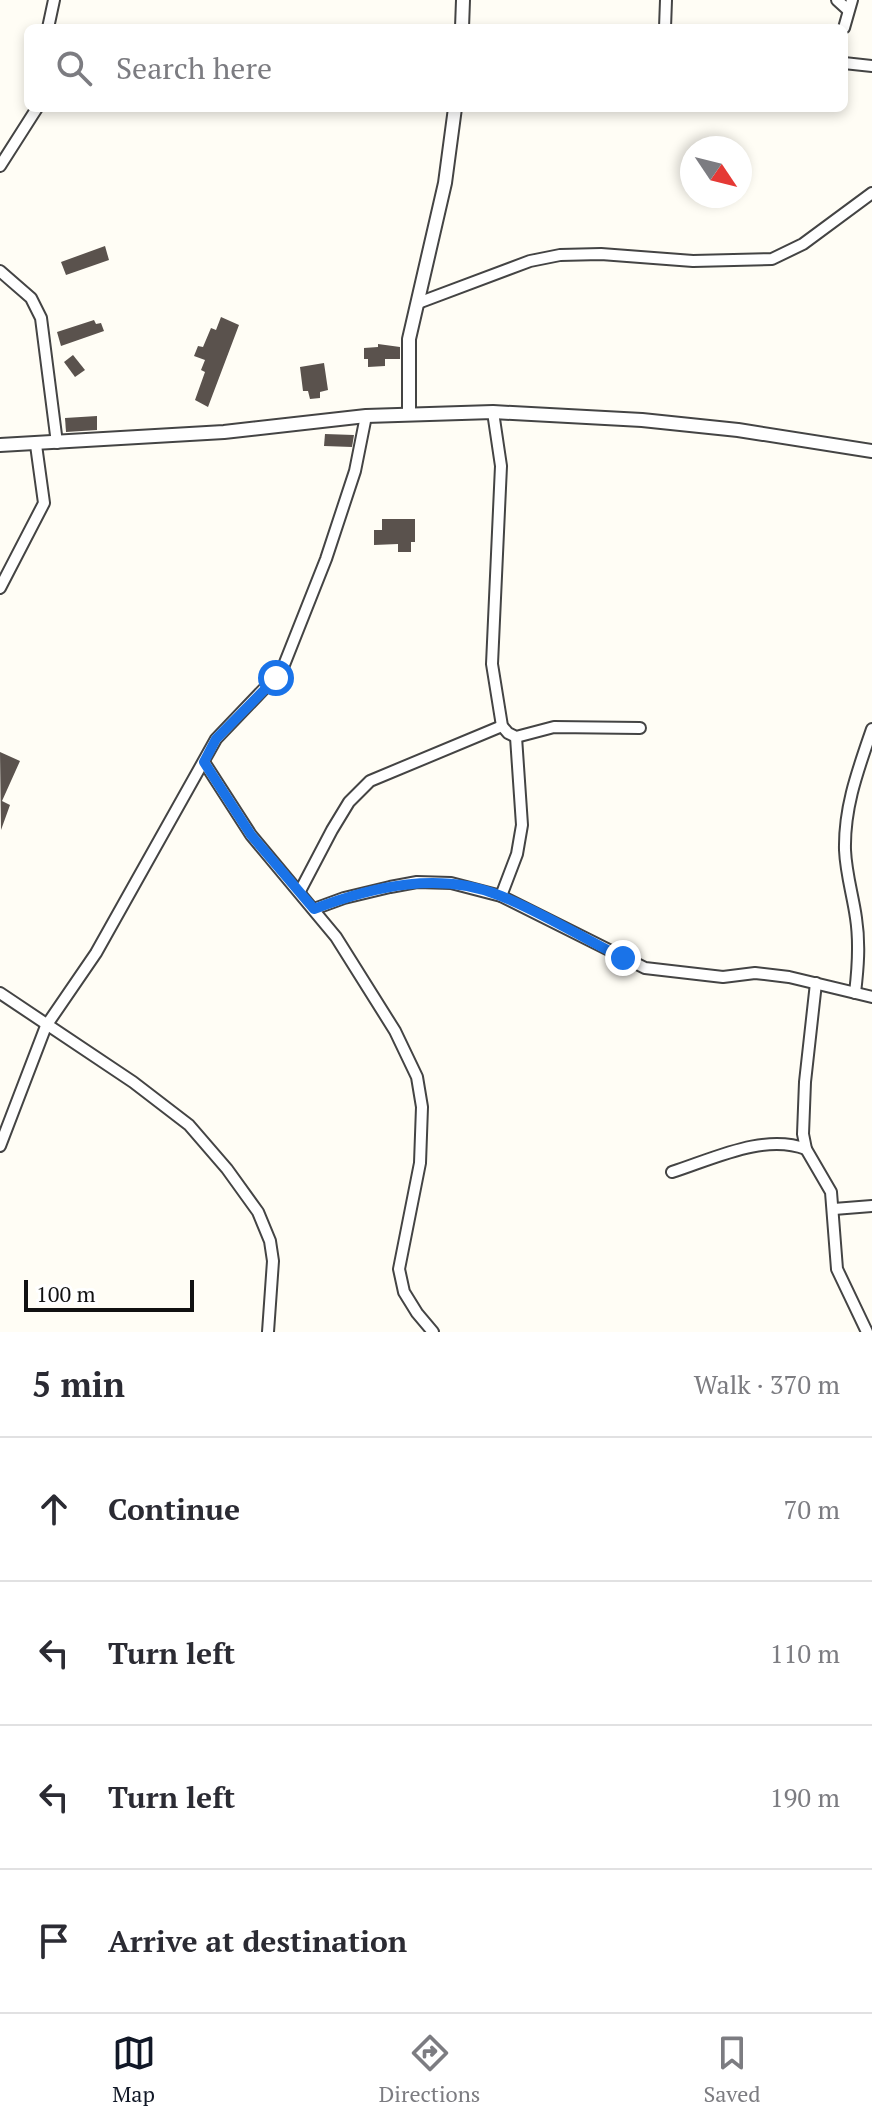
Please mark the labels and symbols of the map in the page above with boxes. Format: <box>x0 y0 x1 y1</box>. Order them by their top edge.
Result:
north arrow <box>680 136 752 208</box>
route start <box>258 660 294 696</box>
route end <box>605 940 641 976</box>
scale bar <box>24 1276 194 1312</box>

